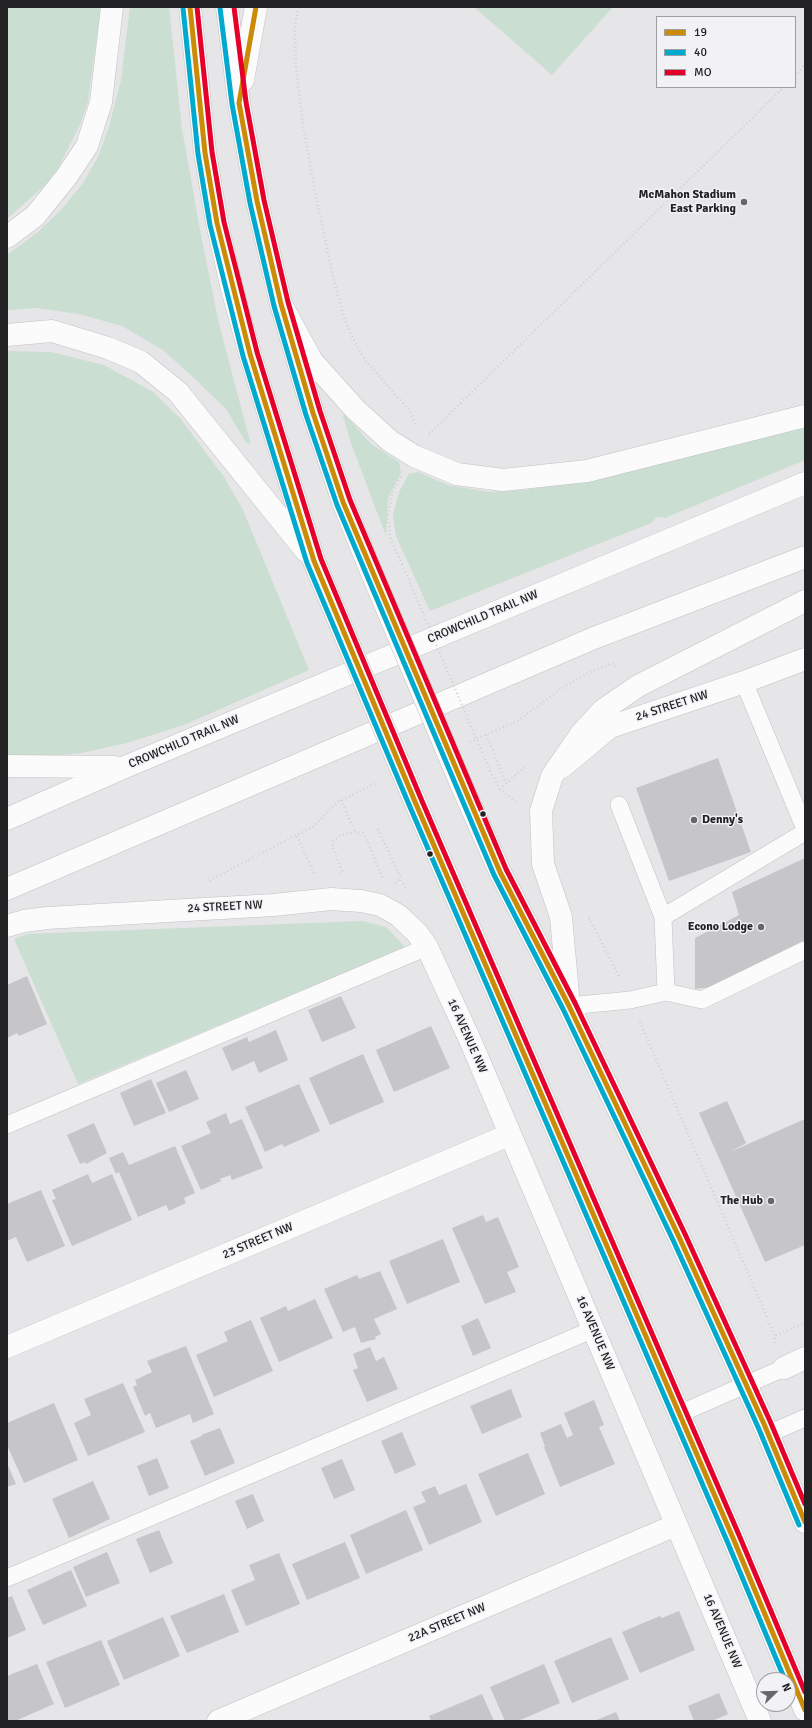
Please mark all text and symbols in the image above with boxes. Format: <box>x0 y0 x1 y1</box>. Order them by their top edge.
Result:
legend <box>656 16 796 88</box>
text: 19 <box>694 25 707 40</box>
text: 40 <box>694 45 707 60</box>
text: MO <box>694 65 712 80</box>
place label: McMahon Stadium East Parking <box>639 188 736 216</box>
marker: McMahon Stadium East Parking <box>739 197 749 207</box>
street label: CROWCHILD TRAIL NW <box>426 587 540 647</box>
street label: 24 STREET NW <box>634 687 710 725</box>
street label: CROWCHILD TRAIL NW <box>127 712 241 772</box>
unlabelled marker <box>478 809 488 819</box>
place label: Denny's <box>702 813 743 827</box>
marker: Denny's <box>689 815 699 825</box>
unlabelled marker <box>425 849 435 859</box>
street label: 24 STREET NW <box>187 898 263 916</box>
place label: Econo Lodge <box>688 920 753 934</box>
marker: Econo Lodge <box>756 922 766 932</box>
street label: 16 AVENUE NW <box>444 997 490 1075</box>
place label: The Hub <box>721 1194 763 1208</box>
marker: The Hub <box>766 1196 776 1206</box>
street label: 23 STREET NW <box>220 1220 296 1262</box>
street label: 16 AVENUE NW <box>573 1293 617 1373</box>
street label: 16 AVENUE NW <box>700 1591 744 1671</box>
street label: 22A STREET NW <box>406 1600 488 1646</box>
north arrow <box>756 1672 796 1712</box>
text: N <box>779 1681 794 1694</box>

